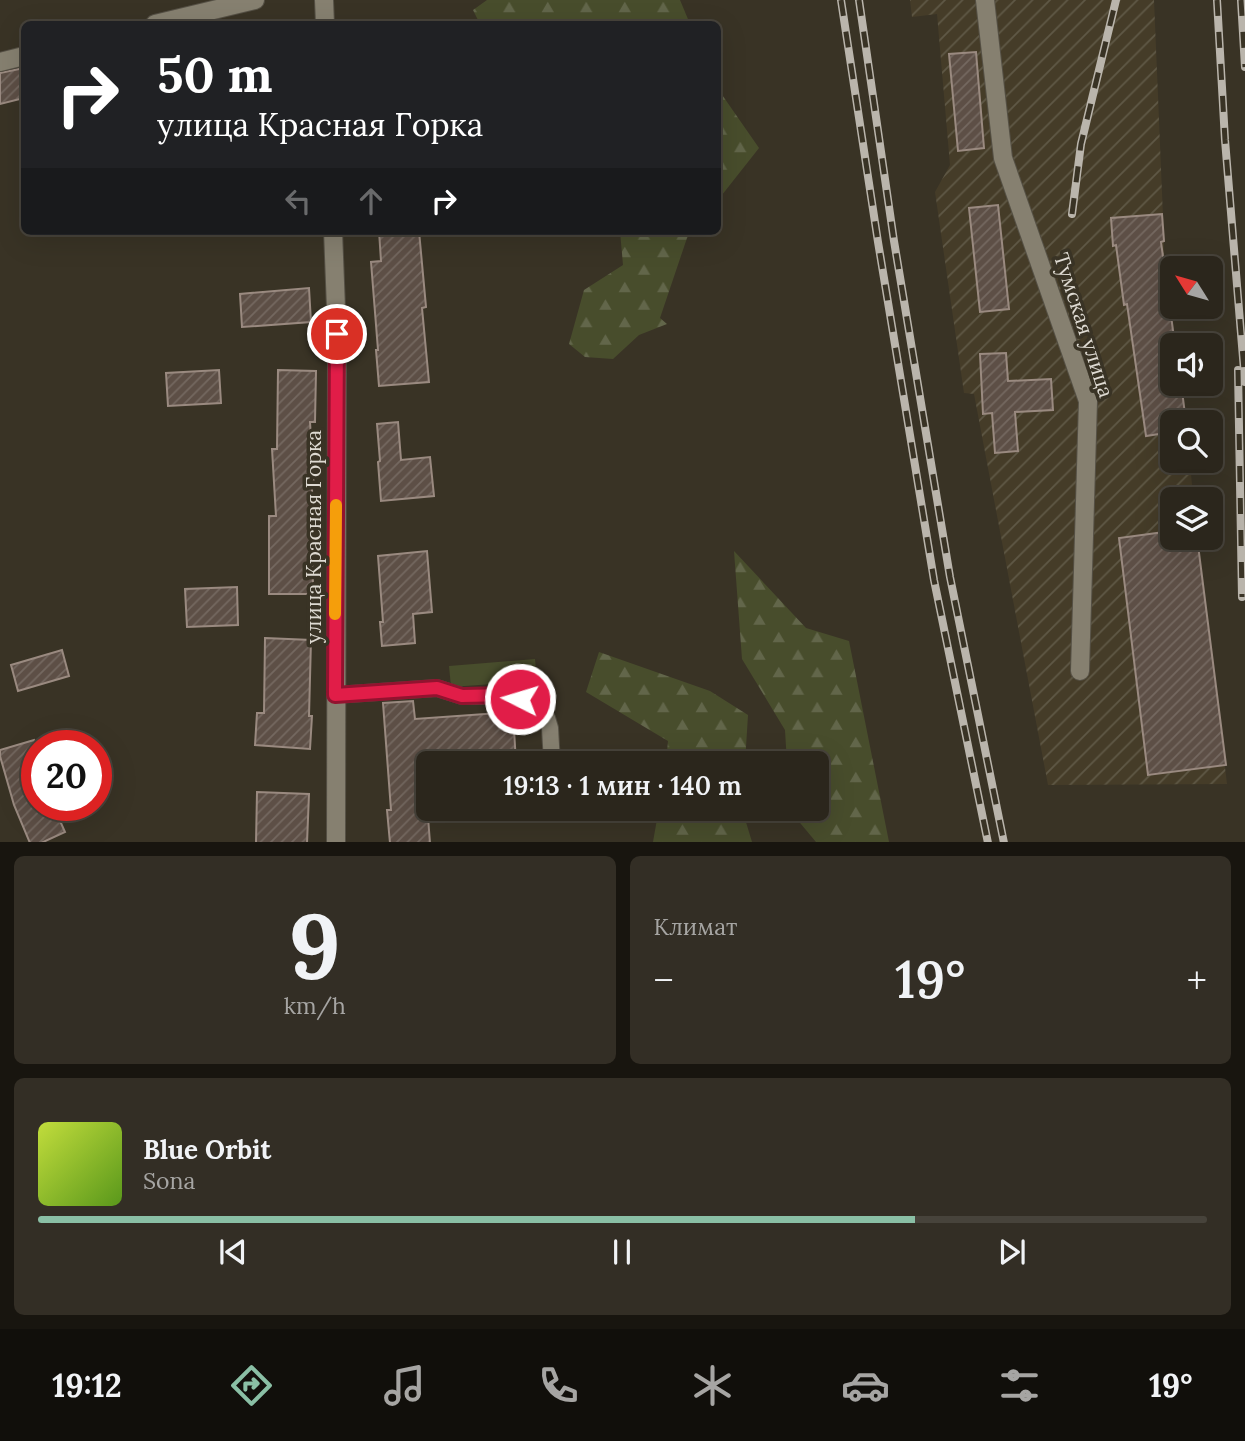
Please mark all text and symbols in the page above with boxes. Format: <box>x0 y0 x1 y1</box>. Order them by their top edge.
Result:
text: 50 m <box>157 43 273 105</box>
icon: right <box>42 49 133 140</box>
text: улица Красная Горка <box>157 104 483 145</box>
icon: left <box>279 182 317 220</box>
icon: ahead <box>352 182 390 220</box>
icon: right <box>425 182 463 220</box>
street label: Тумская улица <box>1048 249 1120 401</box>
north arrow <box>1160 256 1223 318</box>
map controls <box>1160 256 1223 550</box>
pin <box>307 304 367 364</box>
icon: arrive <box>318 315 356 353</box>
button: sound <box>1160 333 1223 396</box>
button: search <box>1160 410 1223 473</box>
street label: улица Красная Горка <box>300 430 327 644</box>
button: layers <box>1160 487 1223 550</box>
position arrow <box>483 662 557 736</box>
speed limit sign: 20 <box>21 730 112 821</box>
text: 19:13 · 1 мин · 140 m <box>503 769 742 802</box>
text: 9 <box>289 887 341 1004</box>
text: Климат <box>654 912 737 941</box>
text: 19° <box>895 946 966 1012</box>
text: − <box>654 956 674 1004</box>
text: + <box>1187 956 1207 1004</box>
text: km/h <box>284 991 346 1020</box>
text: Blue Orbit <box>143 1133 271 1166</box>
text: Sona <box>143 1166 195 1195</box>
icon: previous <box>214 1233 252 1271</box>
icon: pause <box>603 1233 641 1271</box>
icon: next <box>993 1233 1031 1271</box>
icon: directions <box>227 1361 276 1410</box>
icon: music <box>380 1361 429 1410</box>
icon: phone <box>534 1361 583 1410</box>
icon: climate <box>688 1361 737 1410</box>
icon: car <box>841 1361 890 1410</box>
icon: filters <box>995 1361 1044 1410</box>
text: 19:12 <box>52 1365 122 1406</box>
text: 19° <box>1149 1365 1193 1406</box>

